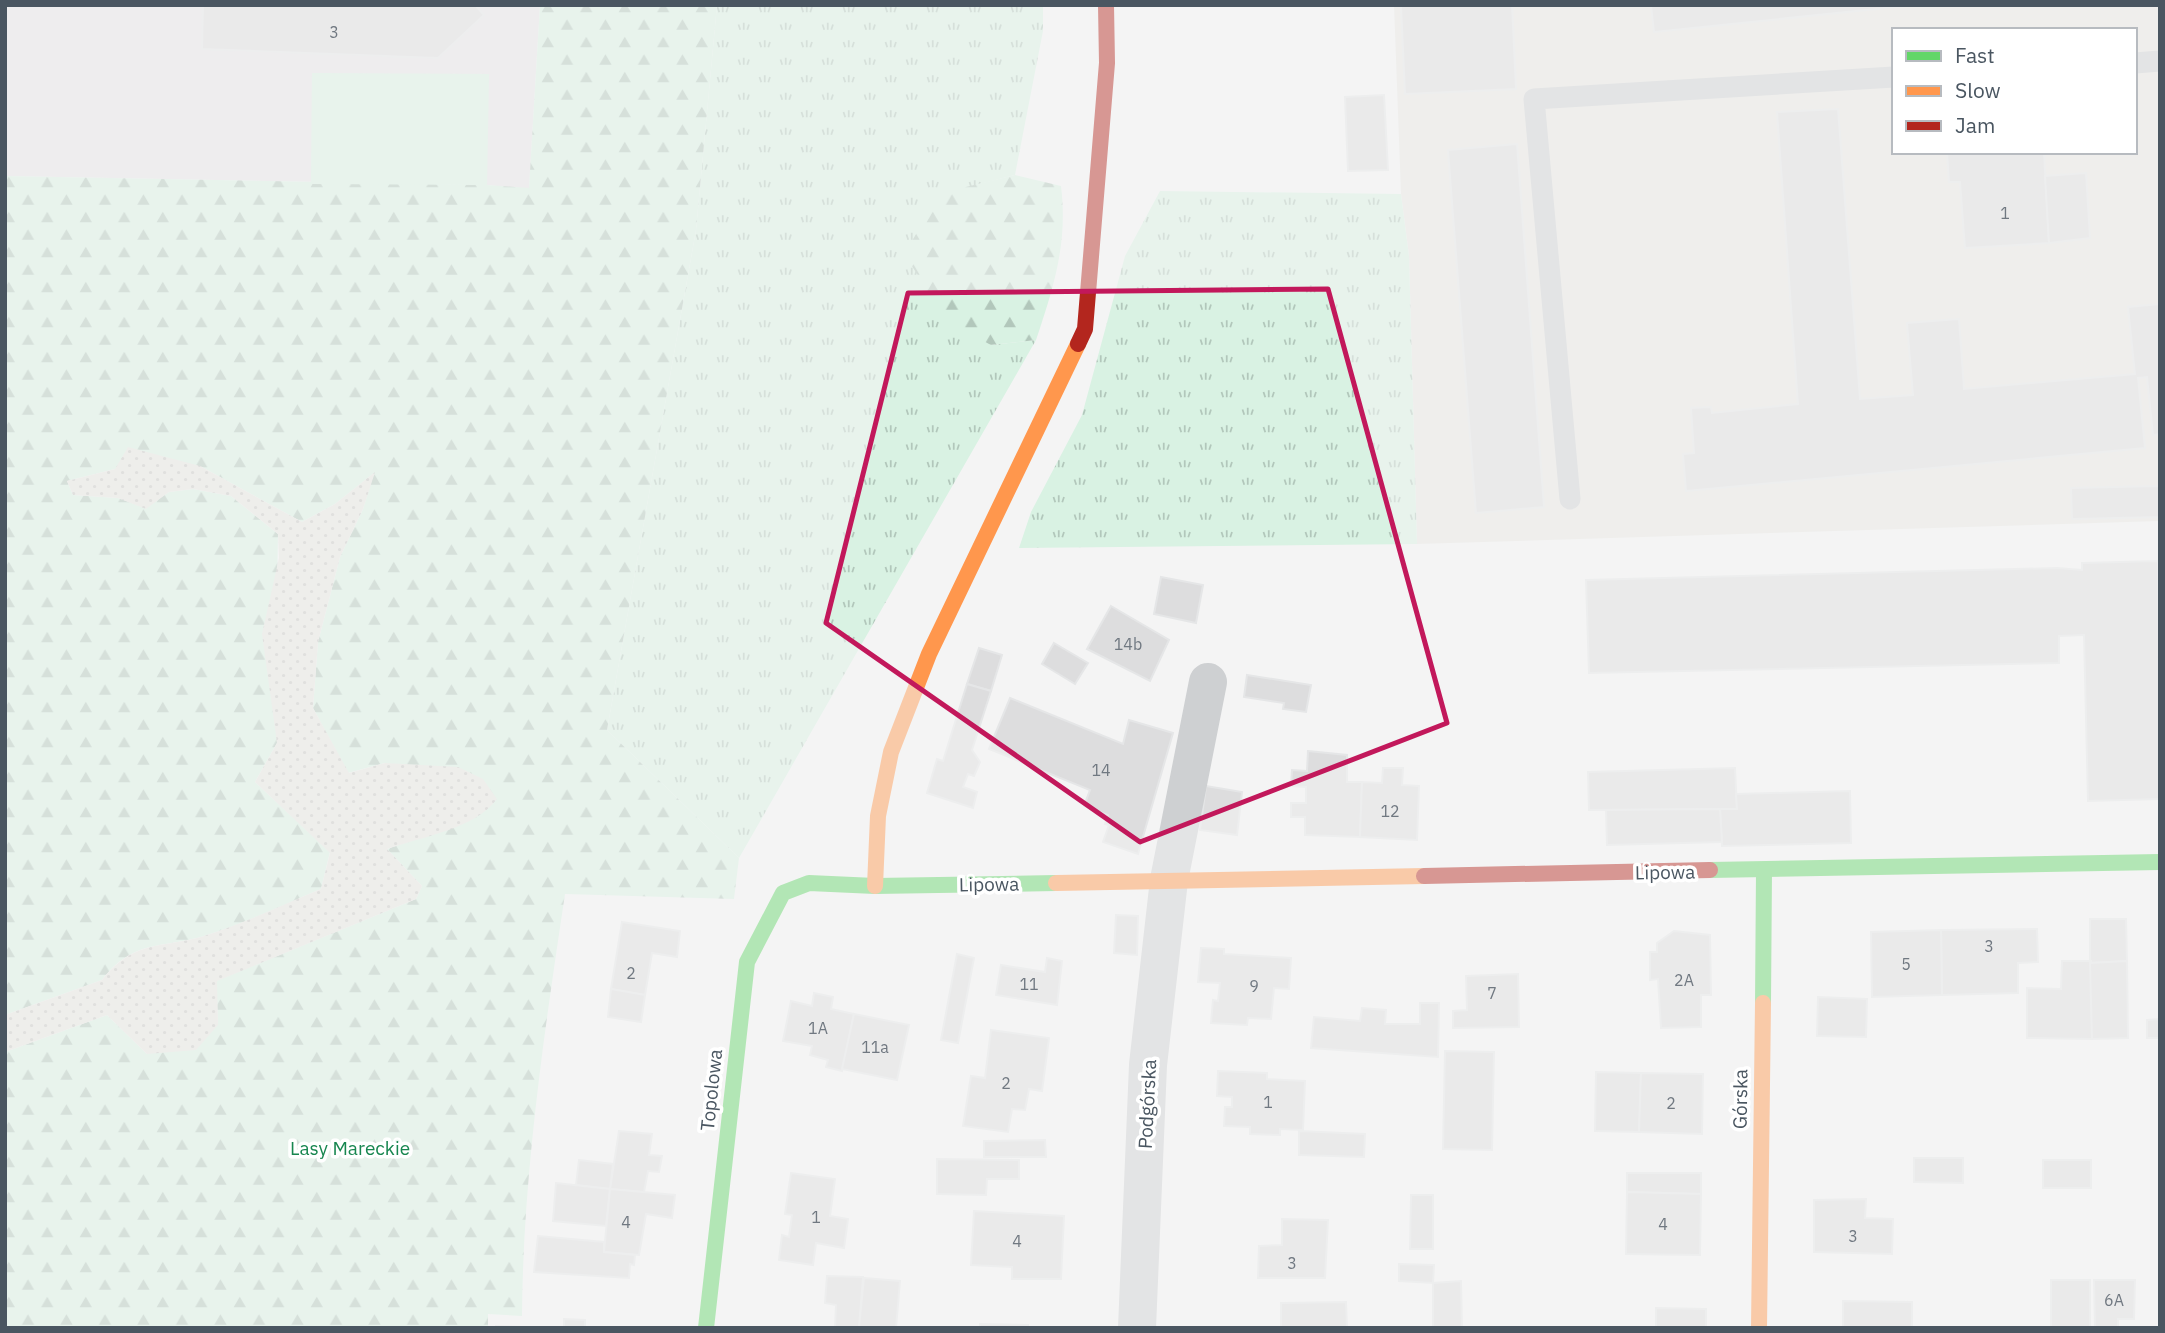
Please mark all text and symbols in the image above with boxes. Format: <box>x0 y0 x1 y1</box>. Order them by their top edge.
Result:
house number: 3 <box>329 22 339 42</box>
legend <box>1892 28 2137 154</box>
text: Fast <box>1955 41 1995 69</box>
text: Slow <box>1955 76 2001 104</box>
text: Jam <box>1955 111 1995 139</box>
house number: 1 <box>2000 203 2010 223</box>
house number: 14b <box>1114 634 1142 654</box>
house number: 14 <box>1091 760 1111 780</box>
house number: 12 <box>1380 801 1400 821</box>
street label: Lipowa <box>1635 859 1695 885</box>
street label: Lipowa <box>959 871 1019 897</box>
house number: 3 <box>1984 936 1994 956</box>
house number: 5 <box>1901 954 1911 974</box>
house number: 2 <box>626 963 636 983</box>
house number: 2A <box>1674 970 1694 990</box>
house number: 11 <box>1019 974 1039 994</box>
house number: 9 <box>1249 976 1259 996</box>
house number: 7 <box>1487 983 1497 1003</box>
house number: 1A <box>808 1018 828 1038</box>
house number: 11a <box>861 1037 889 1057</box>
street label: Topolowa <box>695 1048 727 1132</box>
street label: Podgórska <box>1133 1059 1161 1149</box>
street label: Górska <box>1727 1069 1753 1129</box>
house number: 2 <box>1001 1073 1011 1093</box>
house number: 1 <box>1263 1092 1273 1112</box>
house number: 2 <box>1666 1093 1676 1113</box>
park label: Lasy Mareckie <box>290 1136 410 1160</box>
house number: 1 <box>811 1207 821 1227</box>
house number: 4 <box>621 1212 631 1232</box>
house number: 4 <box>1658 1214 1668 1234</box>
house number: 3 <box>1848 1226 1858 1246</box>
house number: 4 <box>1012 1231 1022 1251</box>
house number: 3 <box>1287 1253 1297 1273</box>
house number: 6A <box>2104 1290 2124 1310</box>

